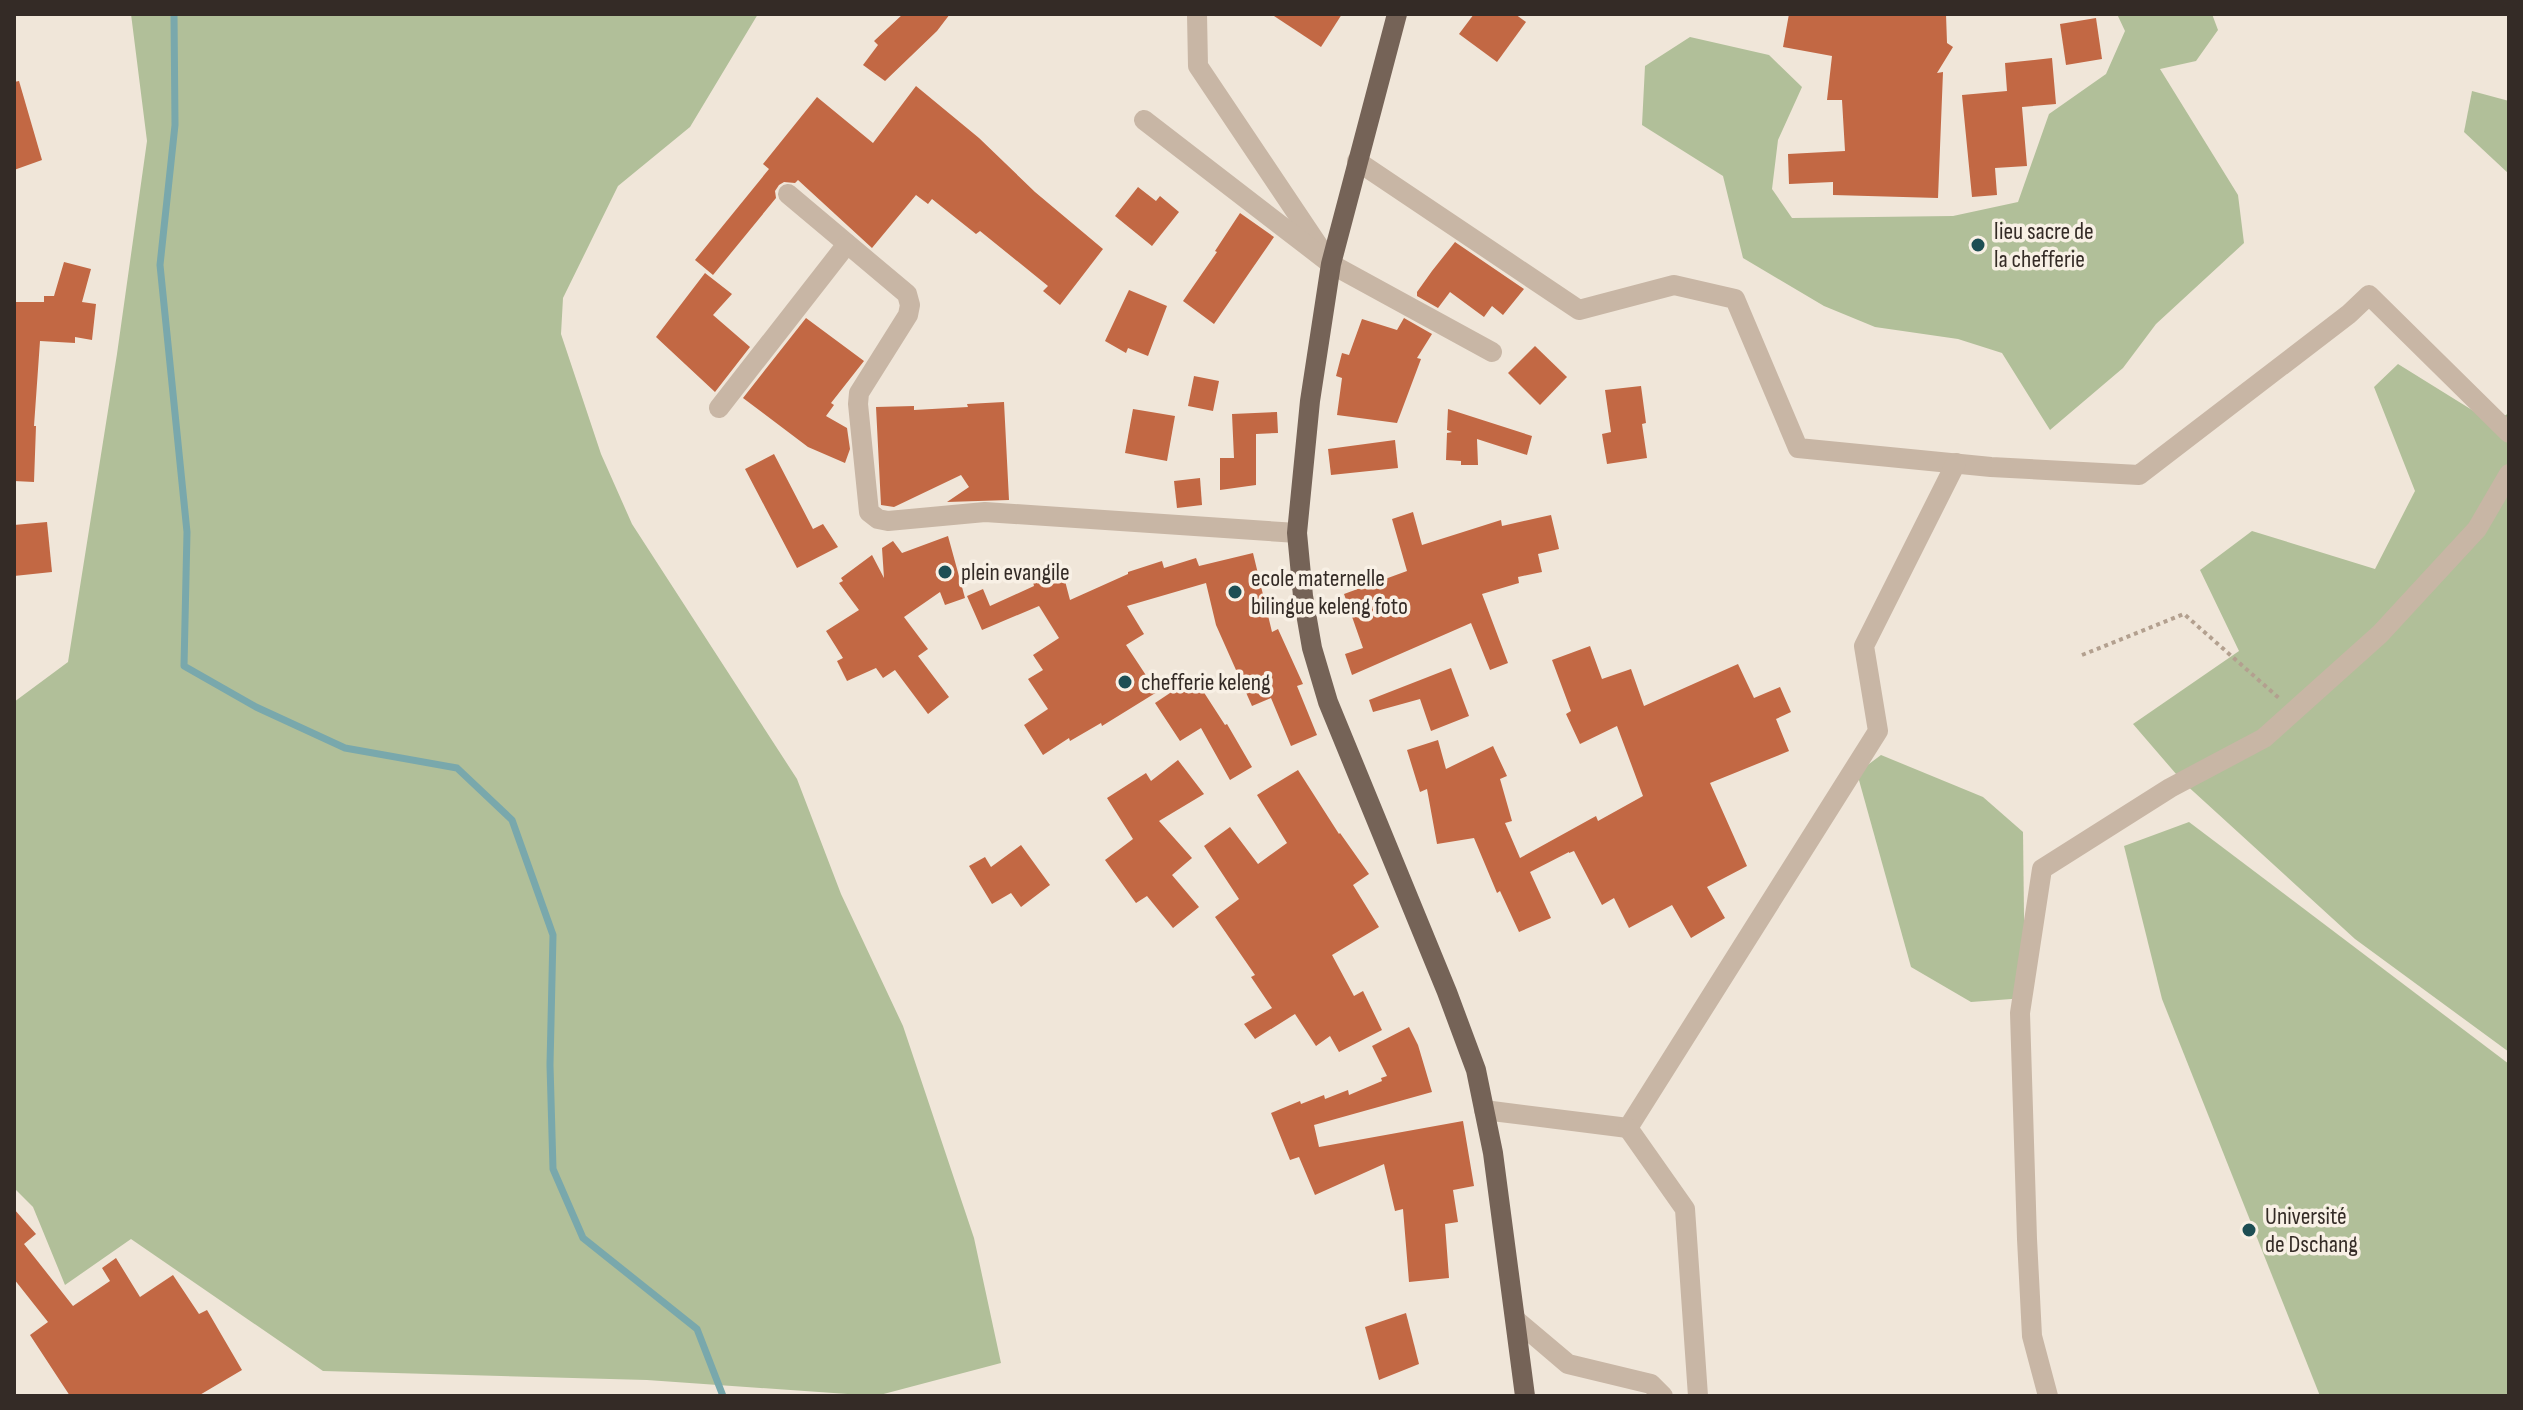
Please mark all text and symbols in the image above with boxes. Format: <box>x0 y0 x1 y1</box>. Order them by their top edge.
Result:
place label: lieu sacre de la chefferie <box>1994 217 2094 274</box>
marker: lieu sacre de la chefferie <box>1969 236 1987 254</box>
place label: plein evangile <box>961 558 1070 587</box>
marker: plein evangile <box>936 563 954 581</box>
place label: ecole maternelle bilingue keleng foto <box>1251 564 1408 621</box>
marker: ecole maternelle bilingue keleng foto <box>1226 583 1244 601</box>
place label: chefferie keleng <box>1141 668 1271 697</box>
marker: chefferie keleng <box>1116 673 1134 691</box>
place label: Université de Dschang <box>2265 1202 2358 1259</box>
marker: Université de Dschang <box>2240 1221 2258 1239</box>

